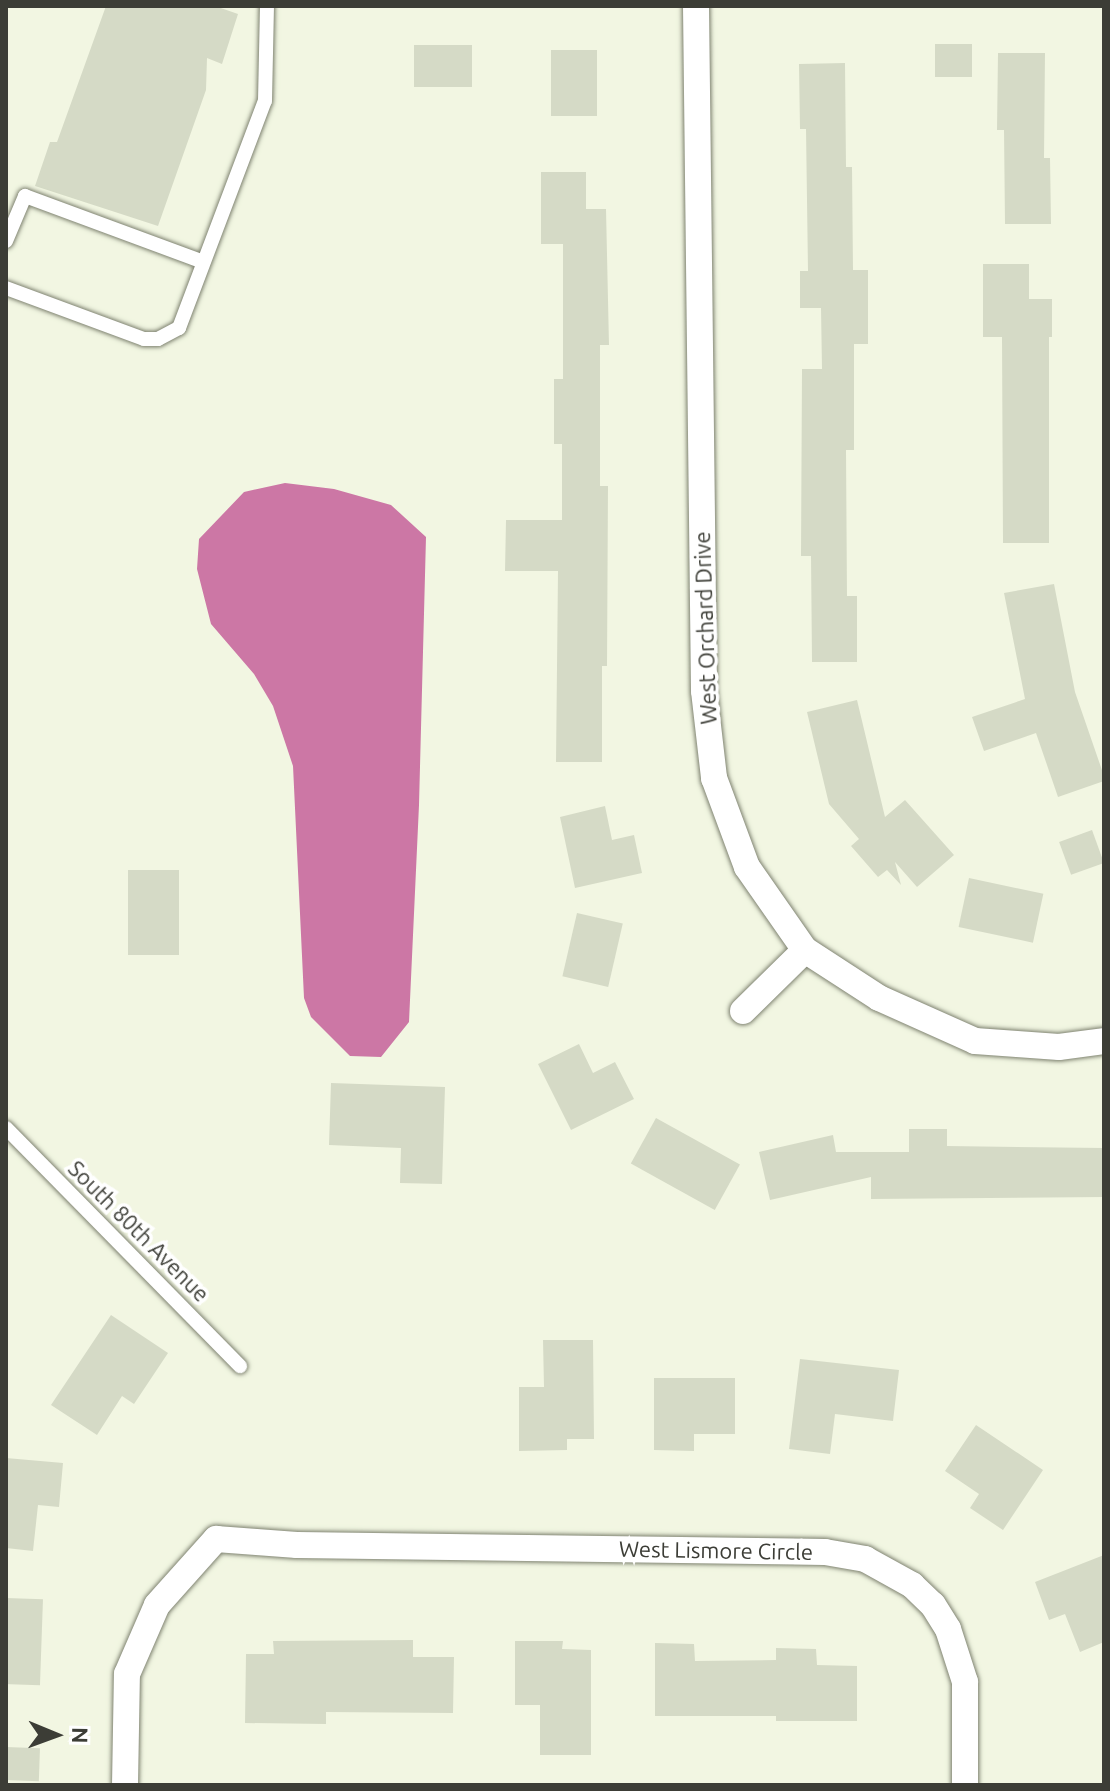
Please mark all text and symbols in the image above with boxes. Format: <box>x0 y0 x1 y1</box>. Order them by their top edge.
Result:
street label: West Orchard Drive <box>688 531 722 725</box>
street label: South 80th Avenue <box>63 1155 215 1307</box>
street label: West Lismore Circle <box>619 1535 813 1565</box>
north arrow <box>16 1695 96 1775</box>
text: N <box>68 1727 93 1744</box>

